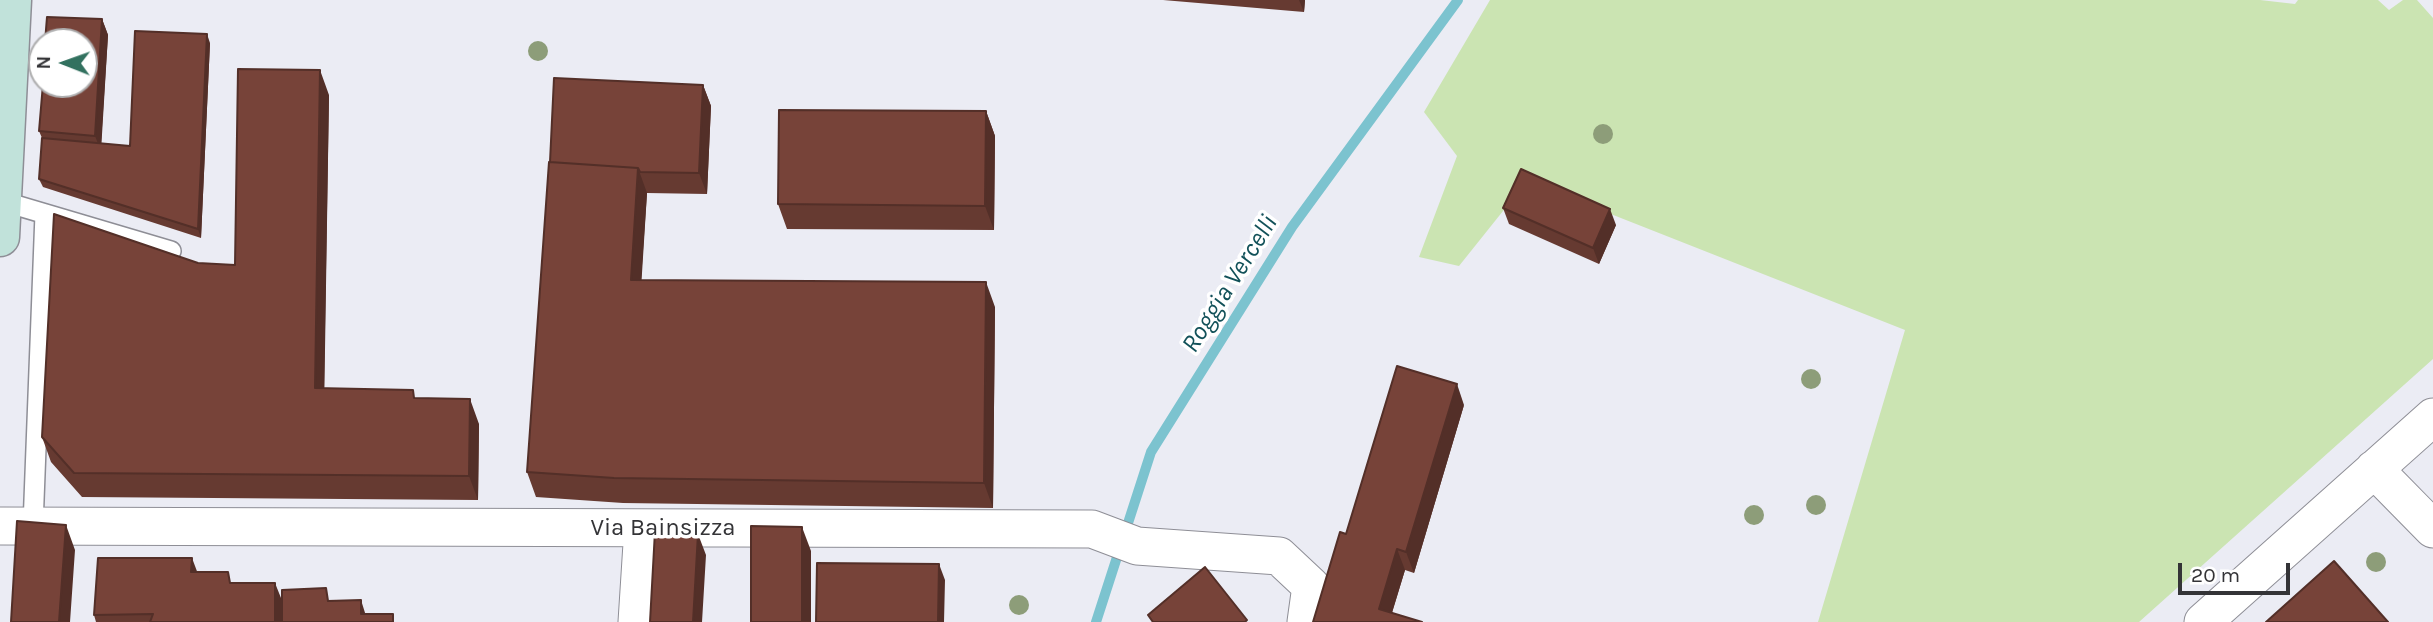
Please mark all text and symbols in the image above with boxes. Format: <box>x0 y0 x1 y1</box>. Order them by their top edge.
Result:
north arrow <box>28 28 98 98</box>
text: N <box>33 56 55 70</box>
water label: Roggia Vercelli <box>1175 209 1285 359</box>
street label: Via Bainsizza <box>590 514 736 542</box>
scale bar <box>2181 548 2293 592</box>
text: 20 m <box>2191 563 2240 587</box>

